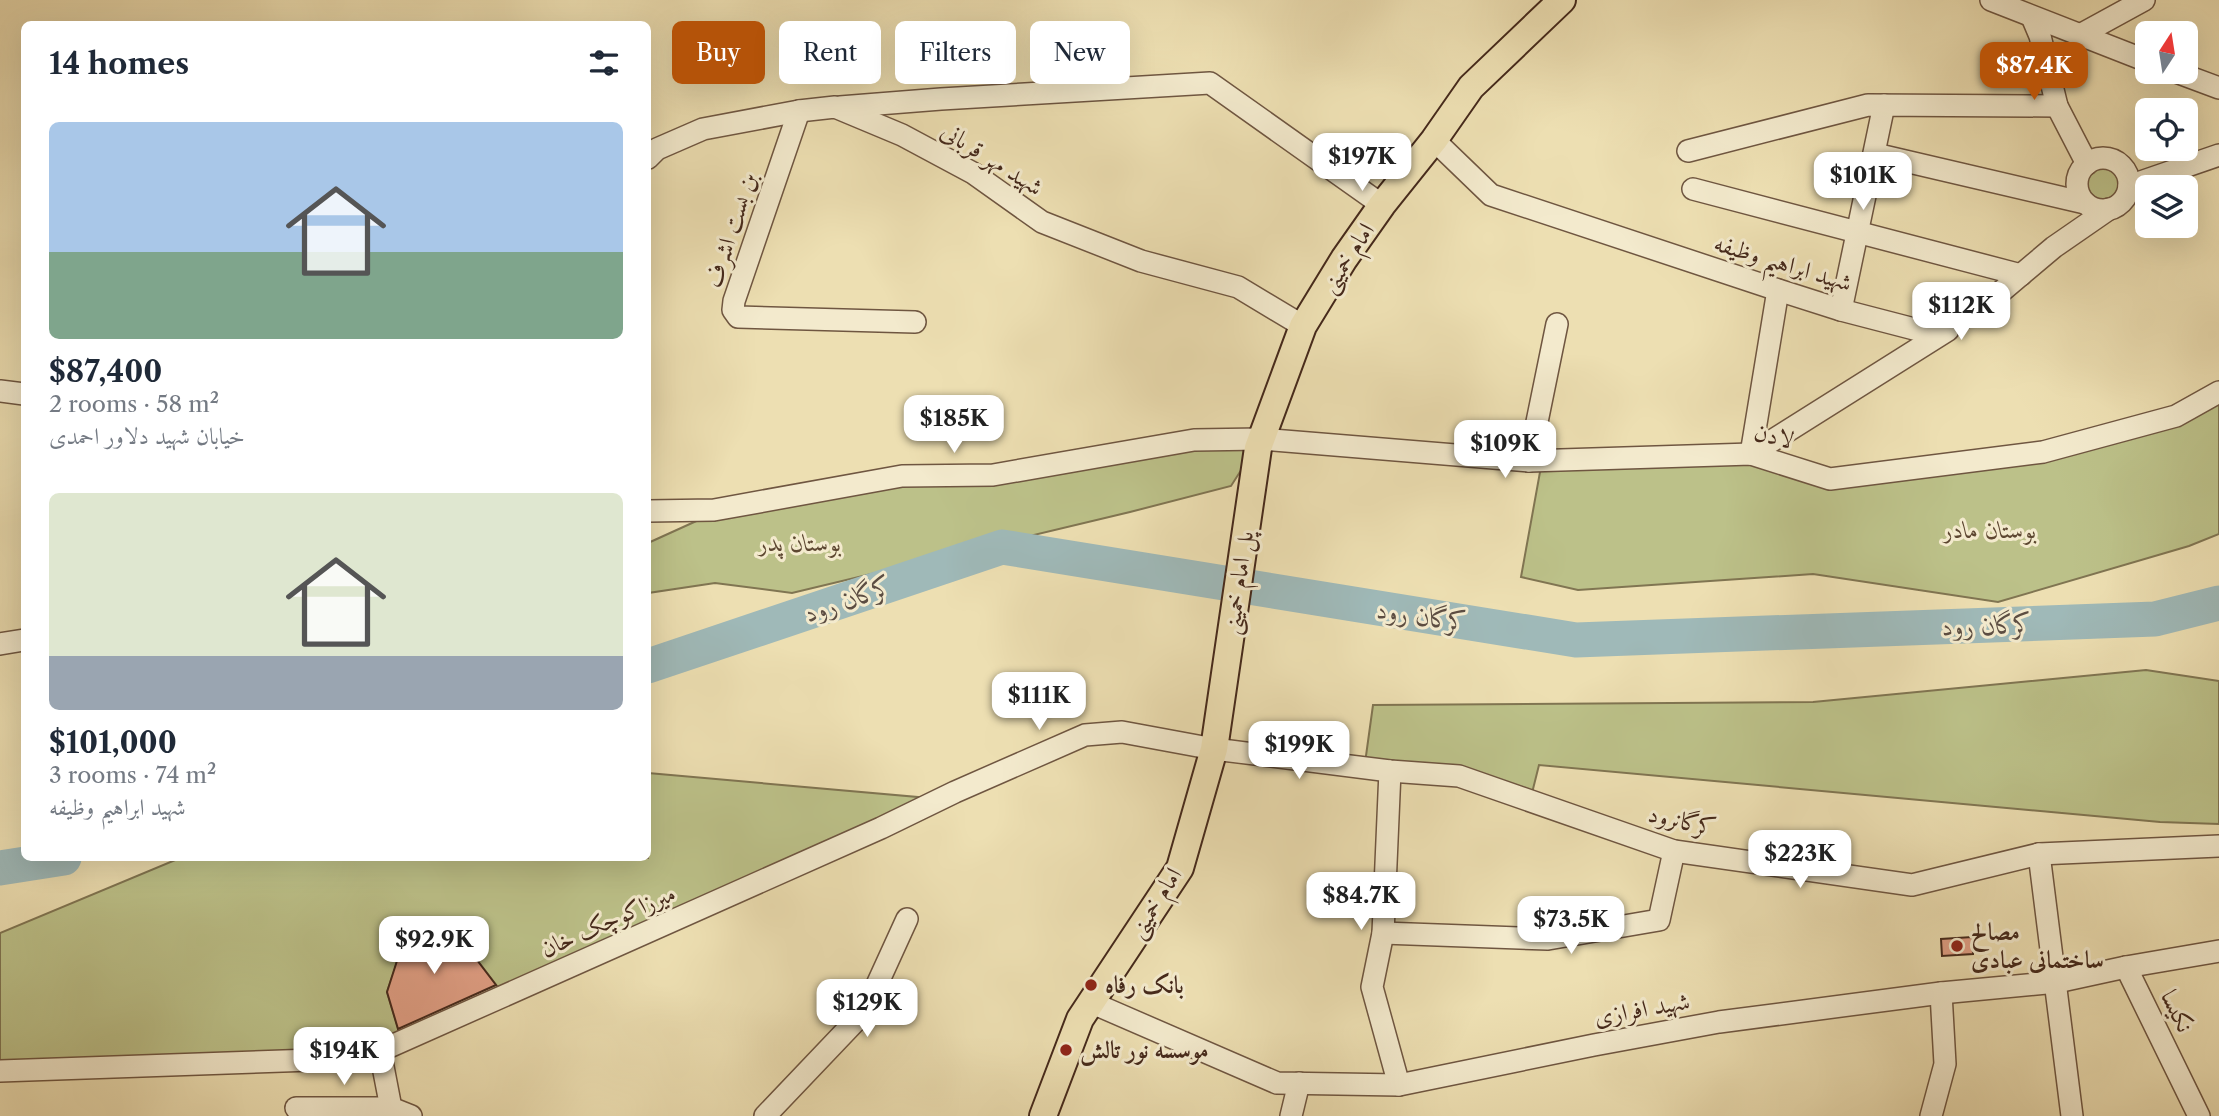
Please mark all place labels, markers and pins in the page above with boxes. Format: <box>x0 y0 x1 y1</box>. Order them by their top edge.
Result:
pin: $87.4K <box>1977 42 2091 102</box>
pin: $197K <box>1313 134 1411 193</box>
pin: $101K <box>1814 152 1912 212</box>
pin: $112K <box>1912 282 2010 342</box>
pin: $185K <box>905 396 1003 455</box>
pin: $109K <box>1456 420 1554 480</box>
pin: $111K <box>990 672 1088 732</box>
pin: $199K <box>1250 722 1348 781</box>
pin: $223K <box>1751 830 1849 890</box>
pin: $84.7K <box>1304 872 1418 932</box>
pin: $73.5K <box>1514 897 1628 956</box>
pin: $92.9K <box>377 916 491 976</box>
place label: مصالح ساختمانی عبادی <box>1971 917 2104 974</box>
marker: مصالح ساختمانی عبادی <box>1949 938 1965 954</box>
place label: بانک رفاه <box>1105 970 1184 999</box>
marker: بانک رفاه <box>1083 977 1099 993</box>
pin: $129K <box>818 979 916 1039</box>
pin: $194K <box>295 1028 393 1087</box>
place label: موسسه نور تالش <box>1080 1035 1209 1066</box>
marker: موسسه نور تالش <box>1058 1042 1074 1058</box>

